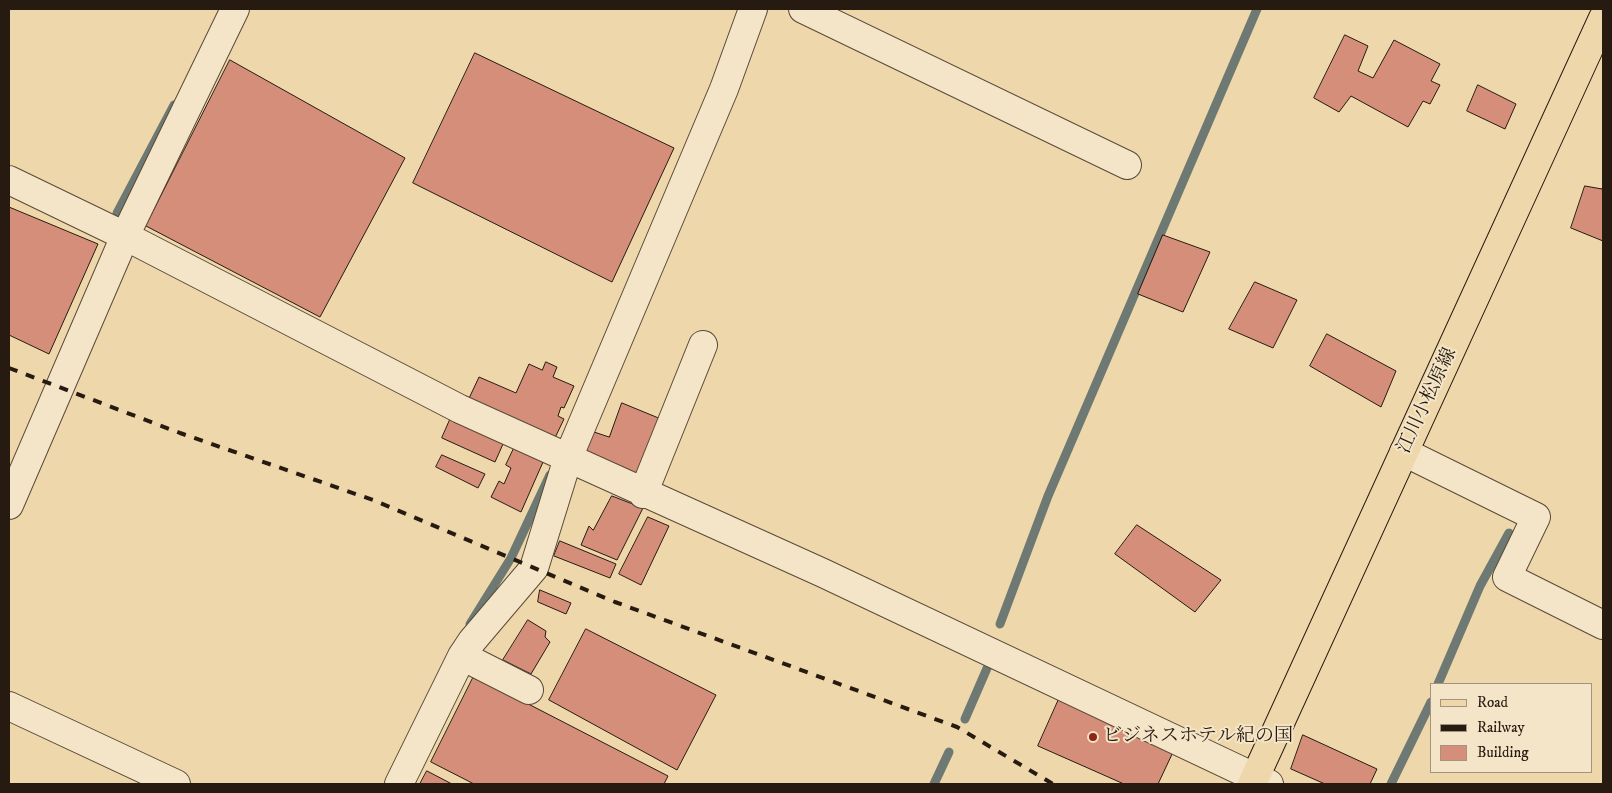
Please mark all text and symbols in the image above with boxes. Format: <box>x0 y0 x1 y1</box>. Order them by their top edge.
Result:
street label: 江川小松原線 <box>1394 345 1462 457</box>
legend <box>1430 683 1592 773</box>
text: Road <box>1477 693 1508 712</box>
text: Railway <box>1477 718 1525 737</box>
place label: ビジネスホテル紀の国 <box>1103 726 1293 748</box>
marker: ビジネスホテル紀の国 <box>1087 731 1099 743</box>
text: Building <box>1477 743 1529 762</box>

